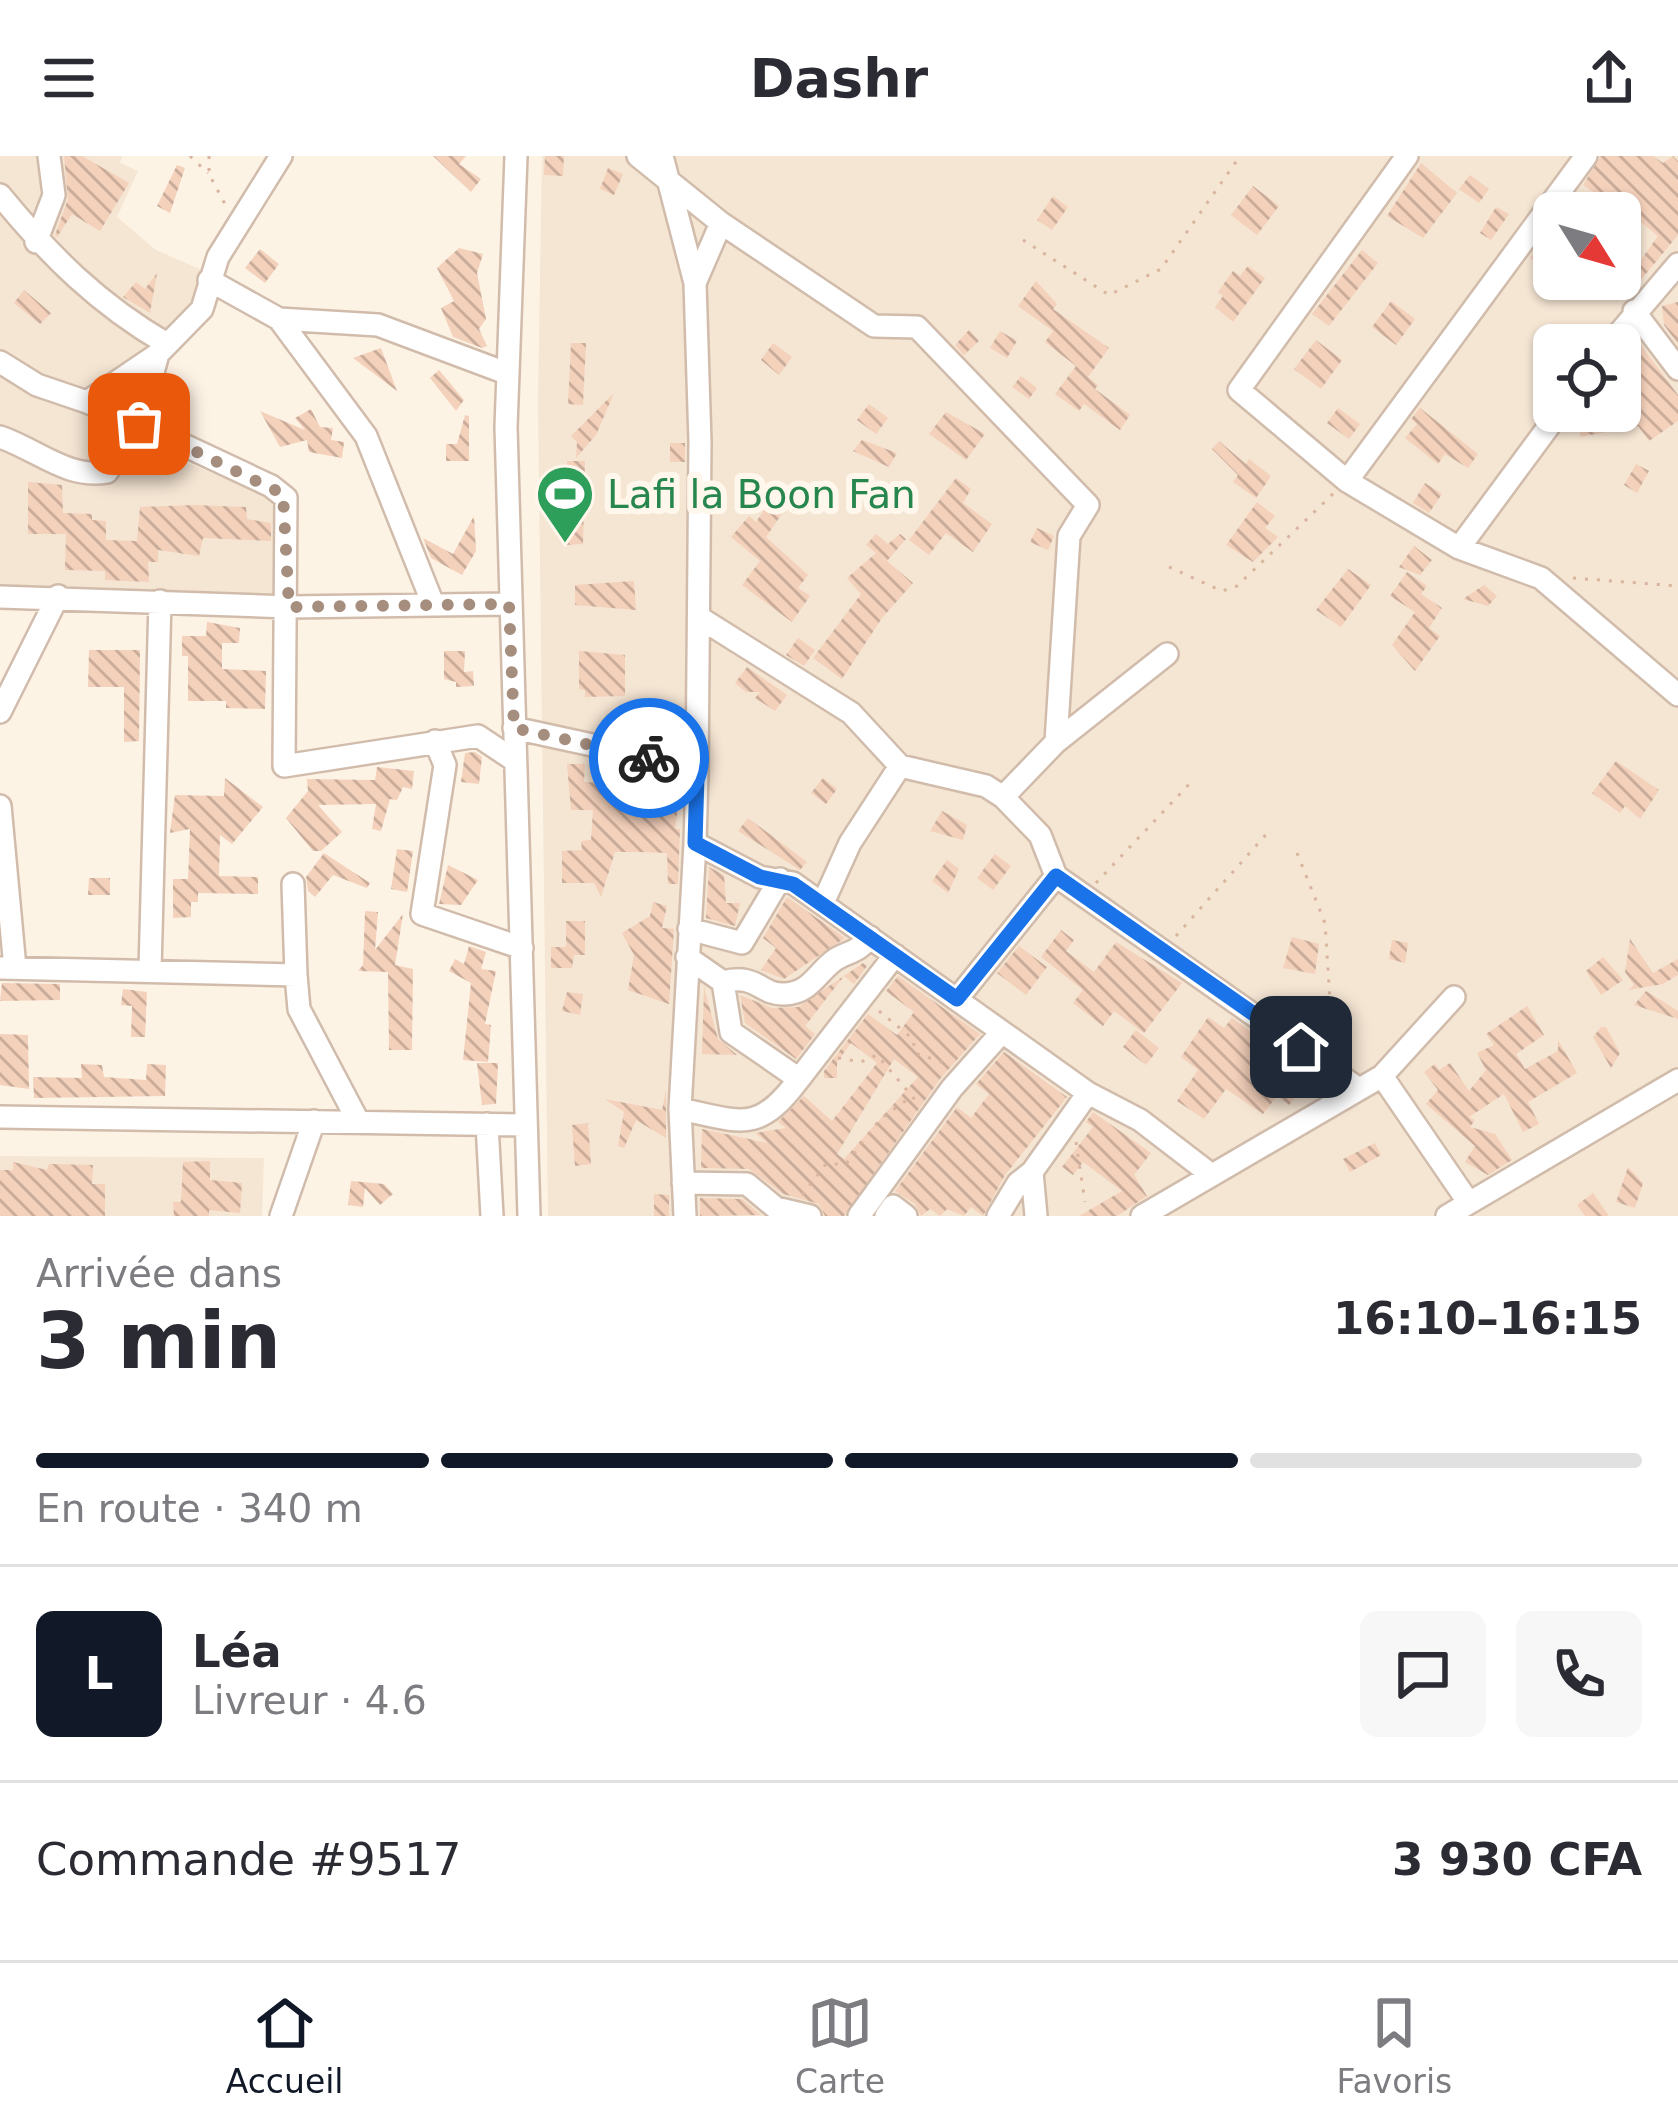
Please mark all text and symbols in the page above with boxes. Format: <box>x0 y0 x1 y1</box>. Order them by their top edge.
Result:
icon: menu <box>36 45 102 111</box>
icon: share <box>1576 45 1642 111</box>
text: Dashr <box>750 47 928 110</box>
north arrow <box>1533 192 1641 300</box>
map controls <box>1533 192 1641 432</box>
button: locate <box>1533 324 1641 432</box>
pin <box>88 373 190 475</box>
icon: bag <box>106 391 172 457</box>
sports icon: Lafi la Boon Fan <box>534 463 596 545</box>
place label: Lafi la Boon Fan <box>607 472 916 517</box>
courier <box>589 698 709 818</box>
icon: bike <box>616 725 682 791</box>
pin <box>1250 996 1352 1098</box>
icon: home <box>1268 1014 1334 1080</box>
text: Arrivée dans <box>36 1251 282 1296</box>
text: 16:10–16:15 <box>1333 1292 1642 1345</box>
text: 3 min <box>36 1296 281 1386</box>
text: En route · 340 m <box>36 1486 363 1531</box>
button: chat <box>1360 1611 1486 1737</box>
button: phone <box>1516 1611 1642 1737</box>
text: Léa <box>192 1625 282 1678</box>
text: L <box>85 1647 113 1700</box>
text: Livreur · 4.6 <box>192 1678 427 1723</box>
text: Commande #9517 <box>36 1833 462 1886</box>
text: 3 930 CFA <box>1392 1833 1642 1886</box>
tab: Accueil <box>226 1990 344 2101</box>
tab: Carte <box>795 1990 885 2101</box>
tab: Favoris <box>1336 1990 1452 2101</box>

